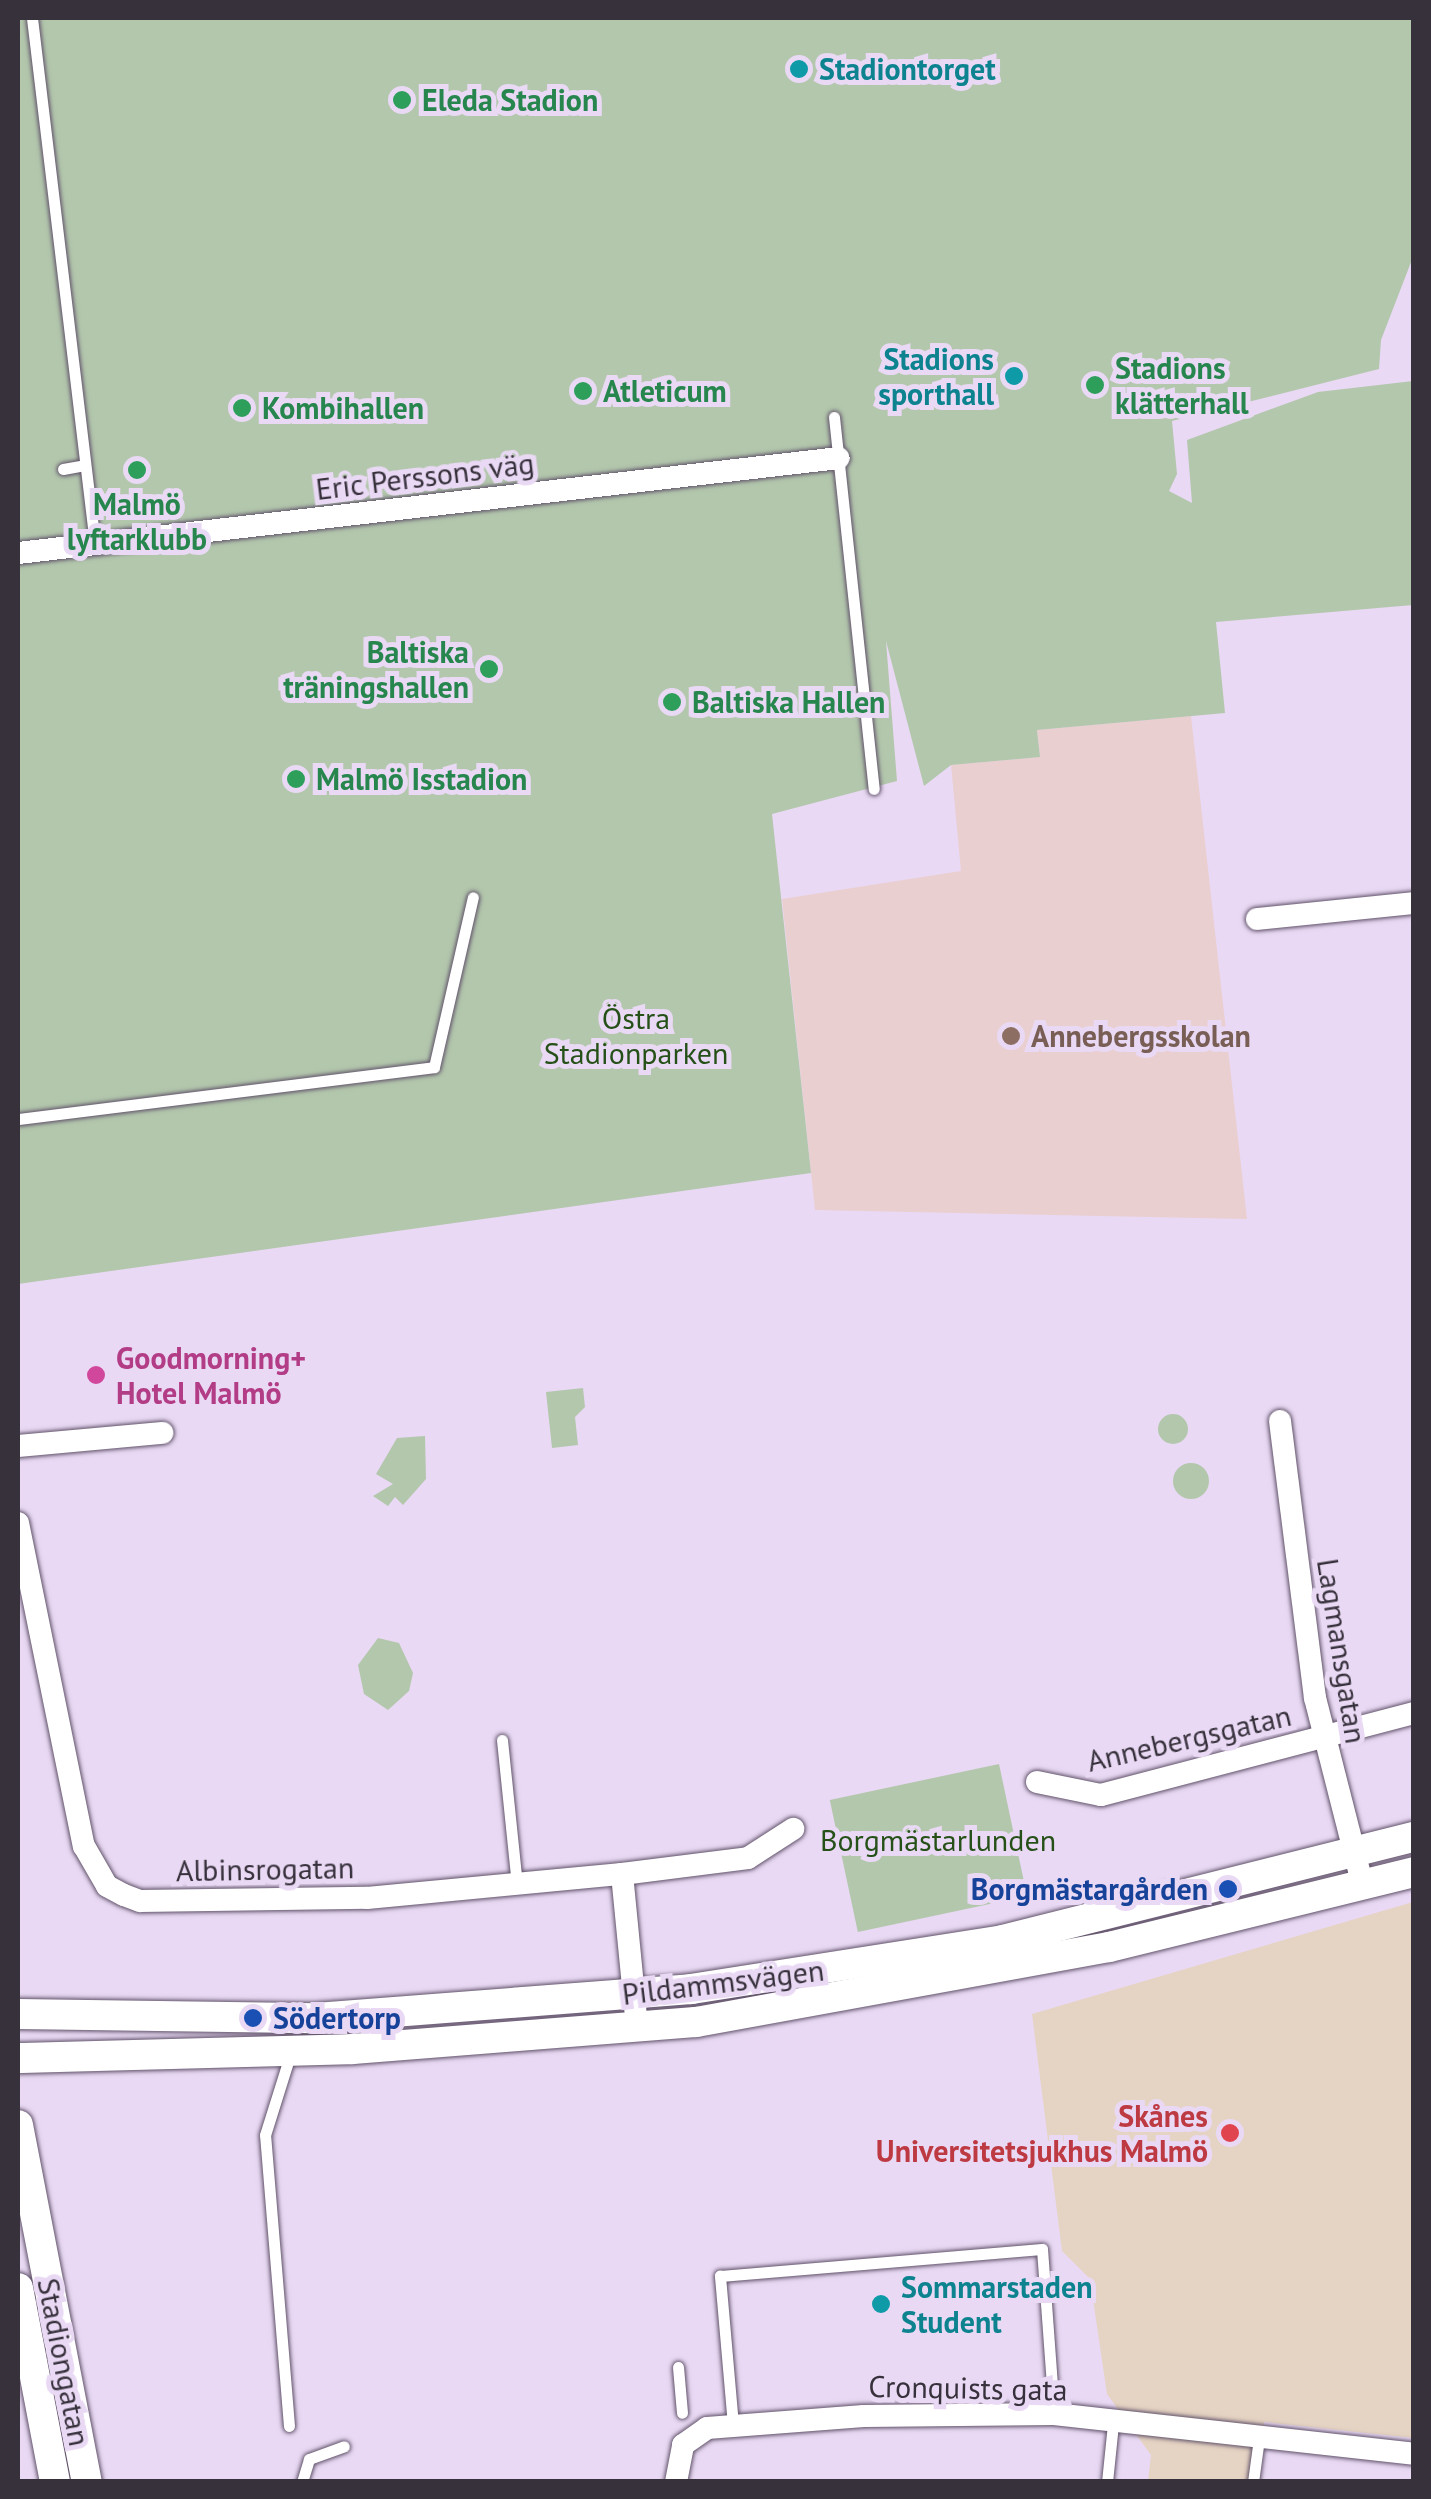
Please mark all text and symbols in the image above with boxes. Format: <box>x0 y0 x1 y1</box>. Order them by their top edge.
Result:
place label: Stadiontorget <box>819 51 996 87</box>
marker: Stadiontorget <box>788 58 810 80</box>
place label: Eleda Stadion <box>422 82 598 118</box>
marker: Eleda Stadion <box>391 89 413 111</box>
place label: Stadions sporthall <box>878 341 994 412</box>
place label: Stadions klätterhall <box>1115 350 1249 420</box>
marker: Stadions sporthall <box>1003 365 1025 387</box>
place label: Atleticum <box>603 373 727 409</box>
marker: Stadions klätterhall <box>1084 374 1106 396</box>
marker: Atleticum <box>572 380 594 402</box>
place label: Kombihallen <box>262 390 424 426</box>
marker: Kombihallen <box>231 397 253 419</box>
street label: Eric Perssons väg <box>313 445 537 507</box>
marker: Malmö lyftarklubb <box>126 459 148 481</box>
place label: Malmö lyftarklubb <box>67 486 207 556</box>
place label: Baltiska träningshallen <box>283 634 469 704</box>
marker: Baltiska träningshallen <box>478 658 500 680</box>
place label: Baltiska Hallen <box>692 684 885 720</box>
marker: Baltiska Hallen <box>661 691 683 713</box>
place label: Malmö Isstadion <box>316 761 527 797</box>
marker: Malmö Isstadion <box>285 768 307 790</box>
park label: Östra Stadionparken <box>544 1000 728 1070</box>
place label: Annebergsskolan <box>1031 1018 1251 1054</box>
marker: Annebergsskolan <box>1000 1025 1022 1047</box>
place label: Goodmorning+ Hotel Malmö <box>116 1340 306 1410</box>
marker: Goodmorning+ Hotel Malmö <box>85 1364 107 1386</box>
street label: Lagmansgatan <box>1310 1556 1374 1746</box>
street label: Annebergsgatan <box>1083 1697 1295 1779</box>
park label: Borgmästarlunden <box>820 1822 1056 1858</box>
street label: Albinsrogatan <box>176 1849 354 1889</box>
place label: Borgmästargården <box>971 1871 1208 1907</box>
marker: Borgmästargården <box>1217 1878 1239 1900</box>
street label: Pildammsvägen <box>620 1952 826 2012</box>
place label: Södertorp <box>273 2000 401 2036</box>
marker: Södertorp <box>242 2007 264 2029</box>
place label: Skånes Universitetsjukhus Malmö <box>876 2098 1208 2168</box>
marker: Skånes Universitetsjukhus Malmö <box>1217 2120 1243 2146</box>
place label: Sommarstaden Student <box>901 2269 1092 2340</box>
street label: Stadiongatan <box>30 2275 98 2449</box>
marker: Sommarstaden Student <box>870 2293 892 2315</box>
street label: Cronquists gata <box>868 2368 1068 2408</box>

